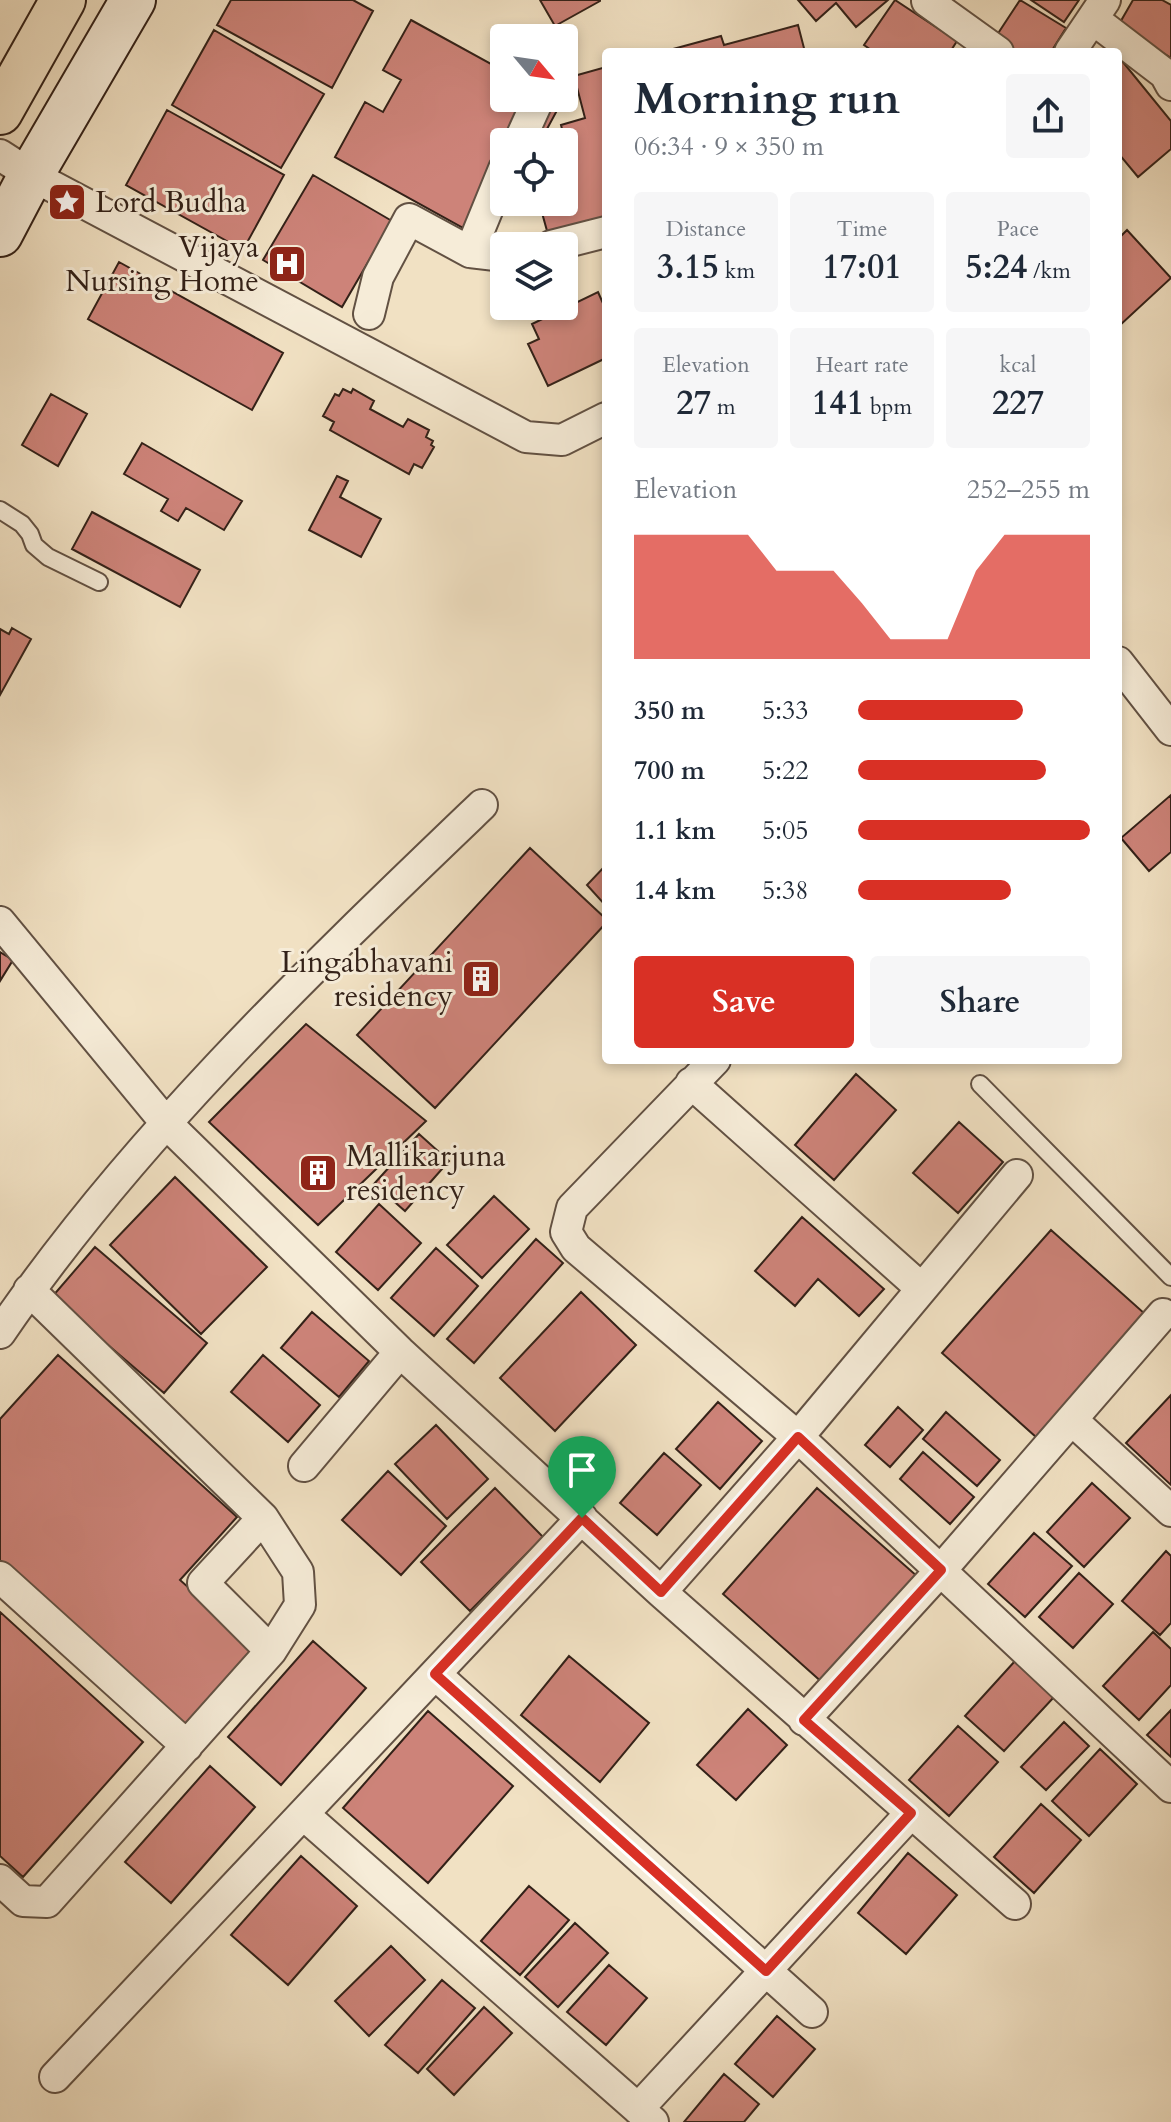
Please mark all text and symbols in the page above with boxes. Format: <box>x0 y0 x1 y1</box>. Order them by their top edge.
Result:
north arrow <box>490 24 578 112</box>
map controls <box>490 24 578 320</box>
text: Morning run <box>634 69 900 129</box>
button: share <box>1006 74 1090 158</box>
button: locate <box>490 128 578 216</box>
text: 06:34 · 9 × 350 m <box>634 129 824 164</box>
place icon: Lord Budha <box>46 181 88 223</box>
place label: Lord Budha <box>95 182 247 223</box>
text: Distance <box>666 214 746 244</box>
text: Time <box>837 214 887 244</box>
text: Pace <box>997 214 1039 244</box>
place label: Vijaya Nursing Home <box>65 227 259 302</box>
button: layers <box>490 232 578 320</box>
hospital icon: Vijaya Nursing Home <box>266 243 308 285</box>
text: 3.15 <box>657 244 719 290</box>
text: 17:01 <box>822 244 902 290</box>
text: 5:24 <box>965 244 1027 290</box>
text: km <box>719 256 755 286</box>
text: /km <box>1027 256 1071 286</box>
text: Elevation <box>662 350 750 380</box>
text: Heart rate <box>815 350 909 380</box>
text: kcal <box>1000 350 1036 380</box>
text: 27 <box>676 380 711 426</box>
text: 141 <box>812 380 864 426</box>
text: 227 <box>992 380 1044 426</box>
text: m <box>711 392 736 422</box>
text: bpm <box>864 392 912 422</box>
text: Elevation <box>634 472 737 507</box>
text: 252–255 m <box>967 472 1090 507</box>
text: 350 m <box>634 693 705 728</box>
text: 5:33 <box>762 693 809 728</box>
text: 700 m <box>634 753 705 788</box>
text: 5:22 <box>762 753 809 788</box>
text: 1.1 km <box>634 813 715 848</box>
text: 5:05 <box>762 813 809 848</box>
text: 1.4 km <box>634 873 715 908</box>
text: 5:38 <box>762 873 809 908</box>
place label: Lingabhavani residency <box>280 942 453 1017</box>
button: Save <box>634 956 854 1048</box>
button: Share <box>870 956 1090 1048</box>
building icon: Lingabhavani residency <box>460 958 502 1000</box>
place label: Mallikarjuna residency <box>346 1136 506 1211</box>
building icon: Mallikarjuna residency <box>297 1152 339 1194</box>
pin <box>548 1436 616 1518</box>
icon: arrive <box>560 1448 604 1492</box>

